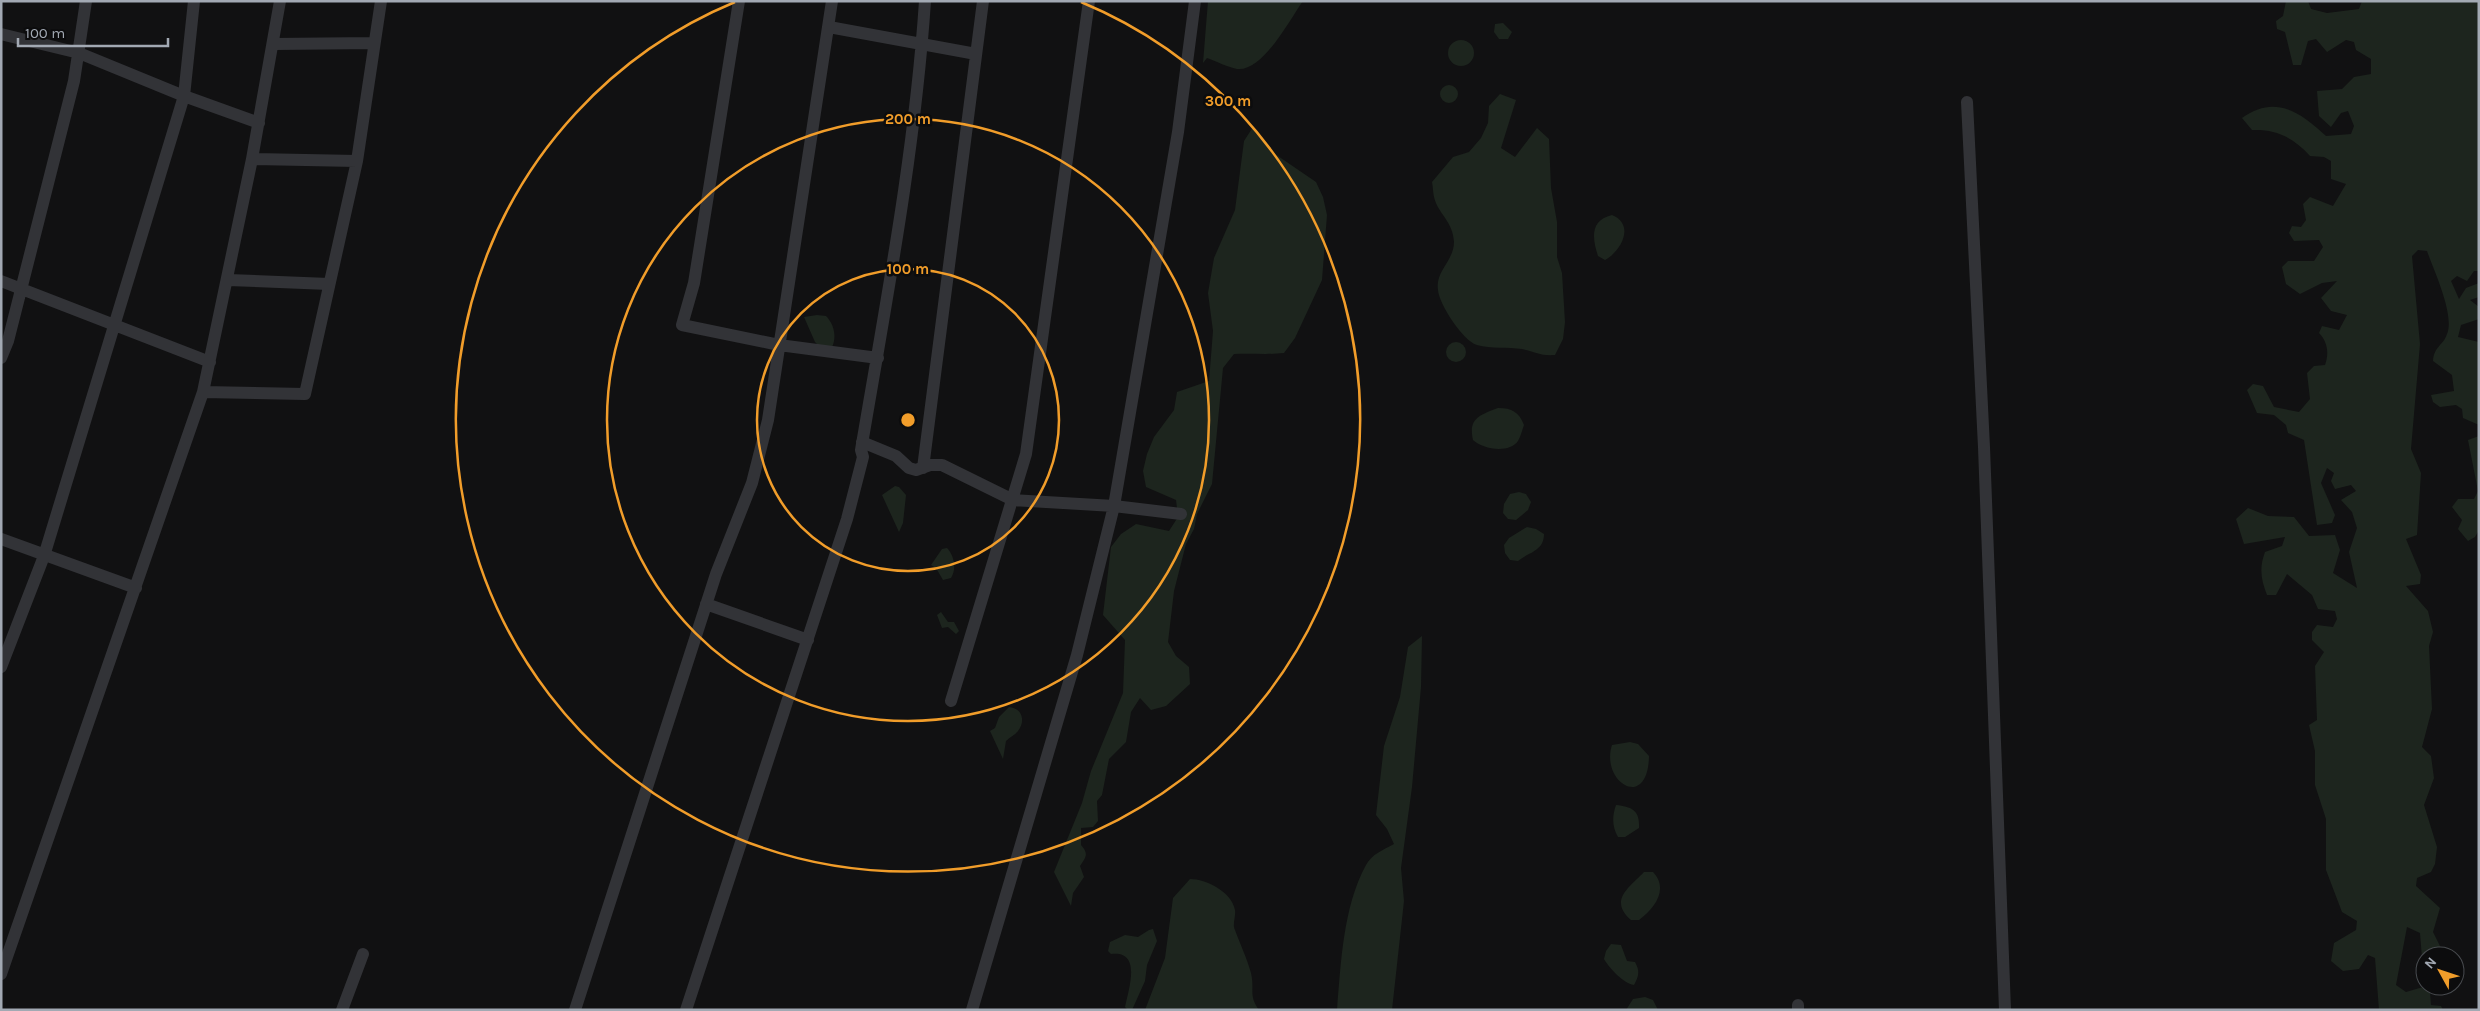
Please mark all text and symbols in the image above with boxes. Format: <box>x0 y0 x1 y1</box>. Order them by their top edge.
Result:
scale bar <box>18 15 168 47</box>
text: 100 m <box>25 24 65 42</box>
text: 300 m <box>1205 92 1251 110</box>
text: 200 m <box>885 110 931 128</box>
text: 100 m <box>887 260 929 278</box>
centre of rings <box>899 411 917 429</box>
north arrow <box>2415 946 2465 996</box>
text: N <box>2421 954 2440 972</box>

